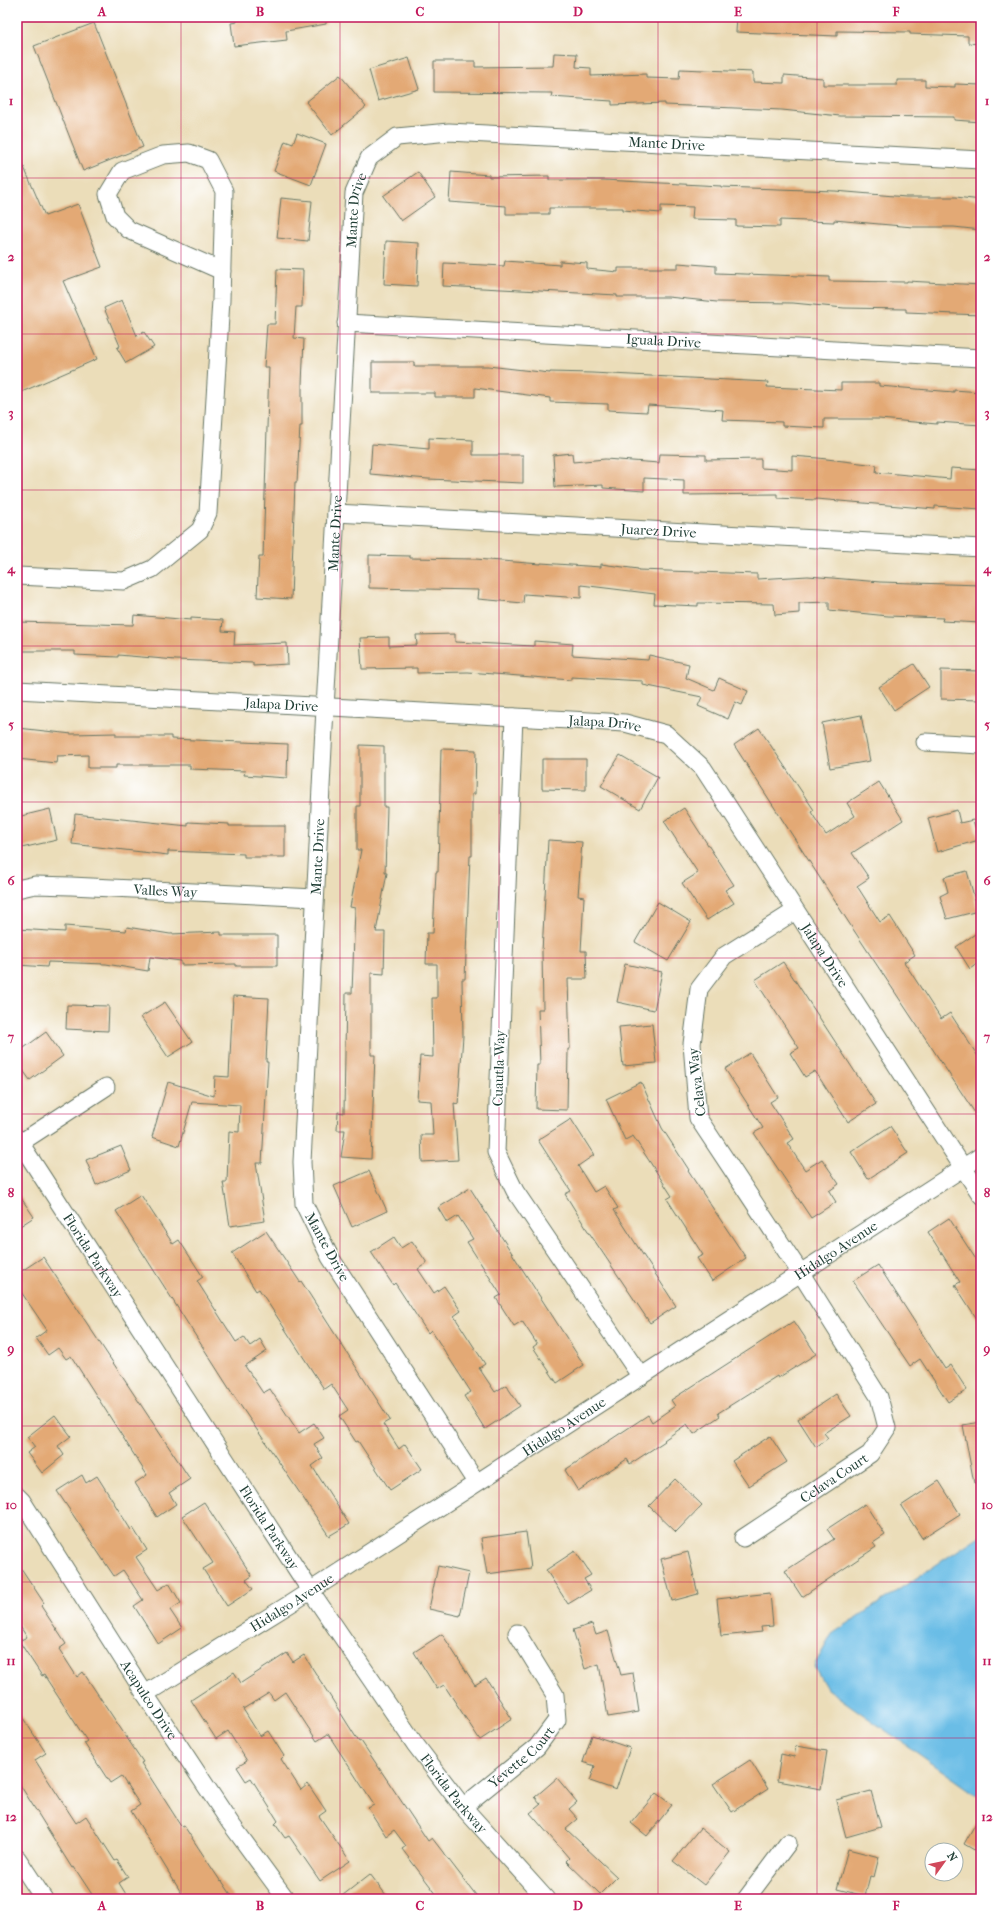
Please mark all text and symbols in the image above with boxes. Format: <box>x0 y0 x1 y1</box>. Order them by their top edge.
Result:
text: A <box>97 4 107 19</box>
text: B <box>256 4 265 19</box>
text: C <box>416 4 425 19</box>
text: D <box>573 4 583 19</box>
text: E <box>734 4 742 19</box>
text: F <box>892 4 900 19</box>
text: 1 <box>9 93 14 108</box>
text: 1 <box>985 93 990 108</box>
street label: Mante Drive <box>628 133 705 154</box>
street label: Mante Drive <box>342 170 370 248</box>
text: 2 <box>8 249 15 264</box>
text: 2 <box>984 249 991 264</box>
street label: Iguala Drive <box>626 330 702 351</box>
text: 3 <box>8 405 14 421</box>
text: 3 <box>984 405 990 421</box>
street label: Mante Drive <box>324 494 345 572</box>
street label: Juarez Drive <box>619 520 697 541</box>
text: 4 <box>6 561 16 577</box>
text: 4 <box>982 561 992 577</box>
street label: Jalapa Drive <box>244 694 319 715</box>
street label: Jalapa Drive <box>567 711 643 736</box>
text: 5 <box>8 717 14 732</box>
text: 5 <box>984 717 990 732</box>
street label: Mante Drive <box>307 818 328 895</box>
text: 6 <box>7 873 15 888</box>
text: 6 <box>983 873 991 888</box>
street label: Valles Way <box>132 881 198 901</box>
street label: Jalapa Drive <box>797 919 852 991</box>
text: 7 <box>7 1029 15 1044</box>
street label: Cuautla Way <box>489 1029 509 1107</box>
text: 7 <box>983 1029 991 1044</box>
street label: Celava Way <box>684 1046 710 1117</box>
text: 8 <box>8 1185 15 1200</box>
text: 8 <box>984 1185 991 1200</box>
street label: Mante Drive <box>301 1209 353 1285</box>
street label: Florida Parkway <box>60 1210 127 1301</box>
street label: Hidalgo Avenue <box>791 1217 881 1283</box>
text: 9 <box>7 1341 15 1357</box>
text: 9 <box>983 1341 991 1357</box>
street label: Hidalgo Avenue <box>519 1393 609 1460</box>
street label: Celava Court <box>797 1449 871 1507</box>
street label: Florida Parkway <box>236 1482 303 1573</box>
text: 10 <box>5 1497 17 1512</box>
text: 10 <box>981 1497 993 1512</box>
street label: Hidalgo Avenue <box>247 1569 337 1635</box>
text: 11 <box>6 1653 16 1668</box>
text: 11 <box>982 1653 992 1668</box>
street label: Acapulco Drive <box>117 1656 181 1743</box>
street label: Yevette Court <box>484 1723 558 1792</box>
street label: Florida Parkway <box>417 1750 491 1837</box>
text: 12 <box>5 1809 17 1824</box>
text: 12 <box>981 1809 993 1824</box>
north arrow <box>924 1842 964 1882</box>
text: N <box>944 1850 960 1864</box>
text: A <box>97 1898 107 1913</box>
text: B <box>256 1898 265 1913</box>
text: C <box>416 1898 425 1913</box>
text: D <box>573 1898 583 1913</box>
text: E <box>734 1898 742 1913</box>
text: F <box>892 1898 900 1913</box>

